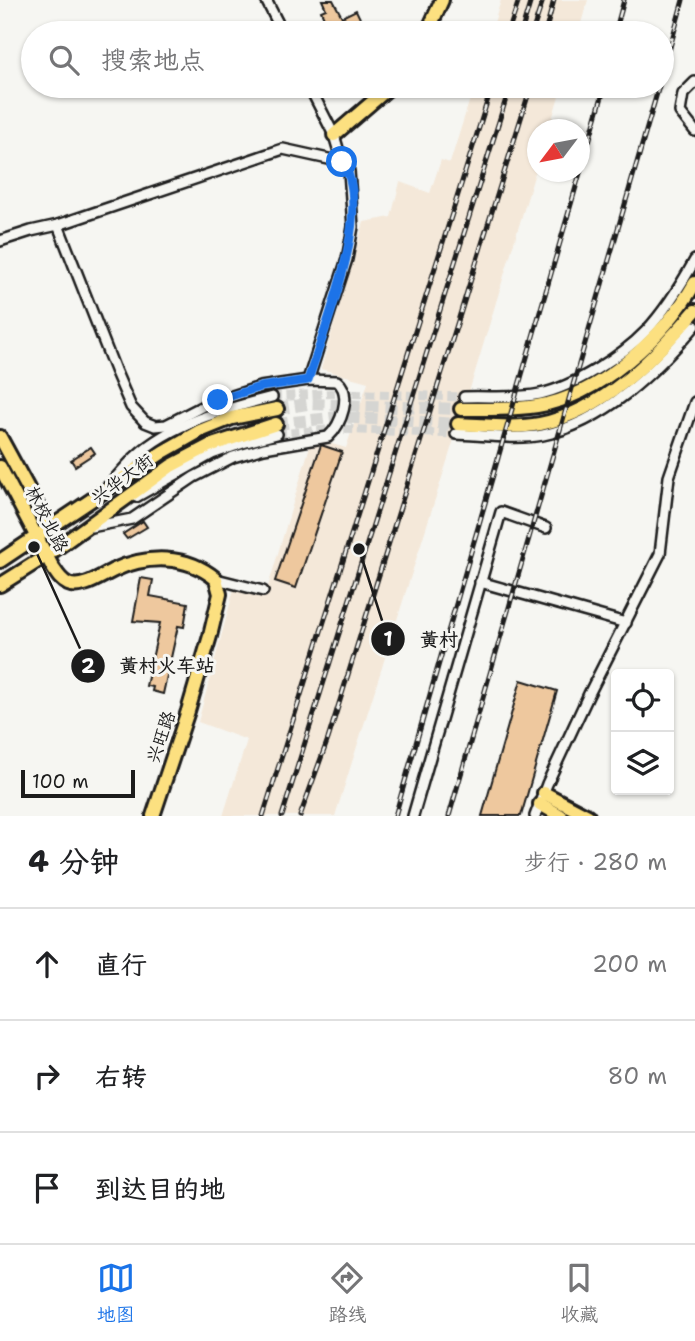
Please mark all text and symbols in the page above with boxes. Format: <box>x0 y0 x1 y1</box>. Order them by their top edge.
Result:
search box <box>21 21 674 98</box>
icon: search <box>45 41 83 79</box>
text: 搜索地点 <box>101 42 205 77</box>
north arrow <box>527 119 590 182</box>
route start <box>326 146 357 177</box>
route end <box>202 384 233 415</box>
street label: 兴华大街 <box>86 448 158 510</box>
street label: 林校北路 <box>20 481 74 557</box>
callout: 黄村 <box>371 619 472 659</box>
text: 1 <box>383 625 393 653</box>
text: 黄村 <box>420 627 458 652</box>
callout: 黄村火车站 <box>71 646 229 686</box>
text: 2 <box>81 652 96 680</box>
text: 黄村火车站 <box>119 653 215 678</box>
map controls <box>611 669 674 795</box>
button: locate <box>611 669 674 732</box>
street label: 兴旺路 <box>141 708 181 766</box>
button: layers <box>611 732 674 795</box>
scale bar <box>21 767 135 799</box>
text: 100 m <box>32 769 89 794</box>
text: 4 分钟 <box>28 841 119 882</box>
text: 步行 · 280 m <box>524 847 667 877</box>
icon: ahead <box>28 945 66 983</box>
text: 直行 <box>95 947 147 982</box>
text: 200 m <box>592 949 667 979</box>
icon: right <box>28 1057 66 1095</box>
text: 右转 <box>95 1059 147 1094</box>
text: 80 m <box>608 1061 667 1091</box>
icon: arrive <box>28 1169 66 1207</box>
text: 到达目的地 <box>95 1171 225 1206</box>
tab: 地图 <box>97 1259 135 1327</box>
tab: 路线 <box>328 1259 366 1327</box>
tab: 收藏 <box>560 1259 598 1327</box>

